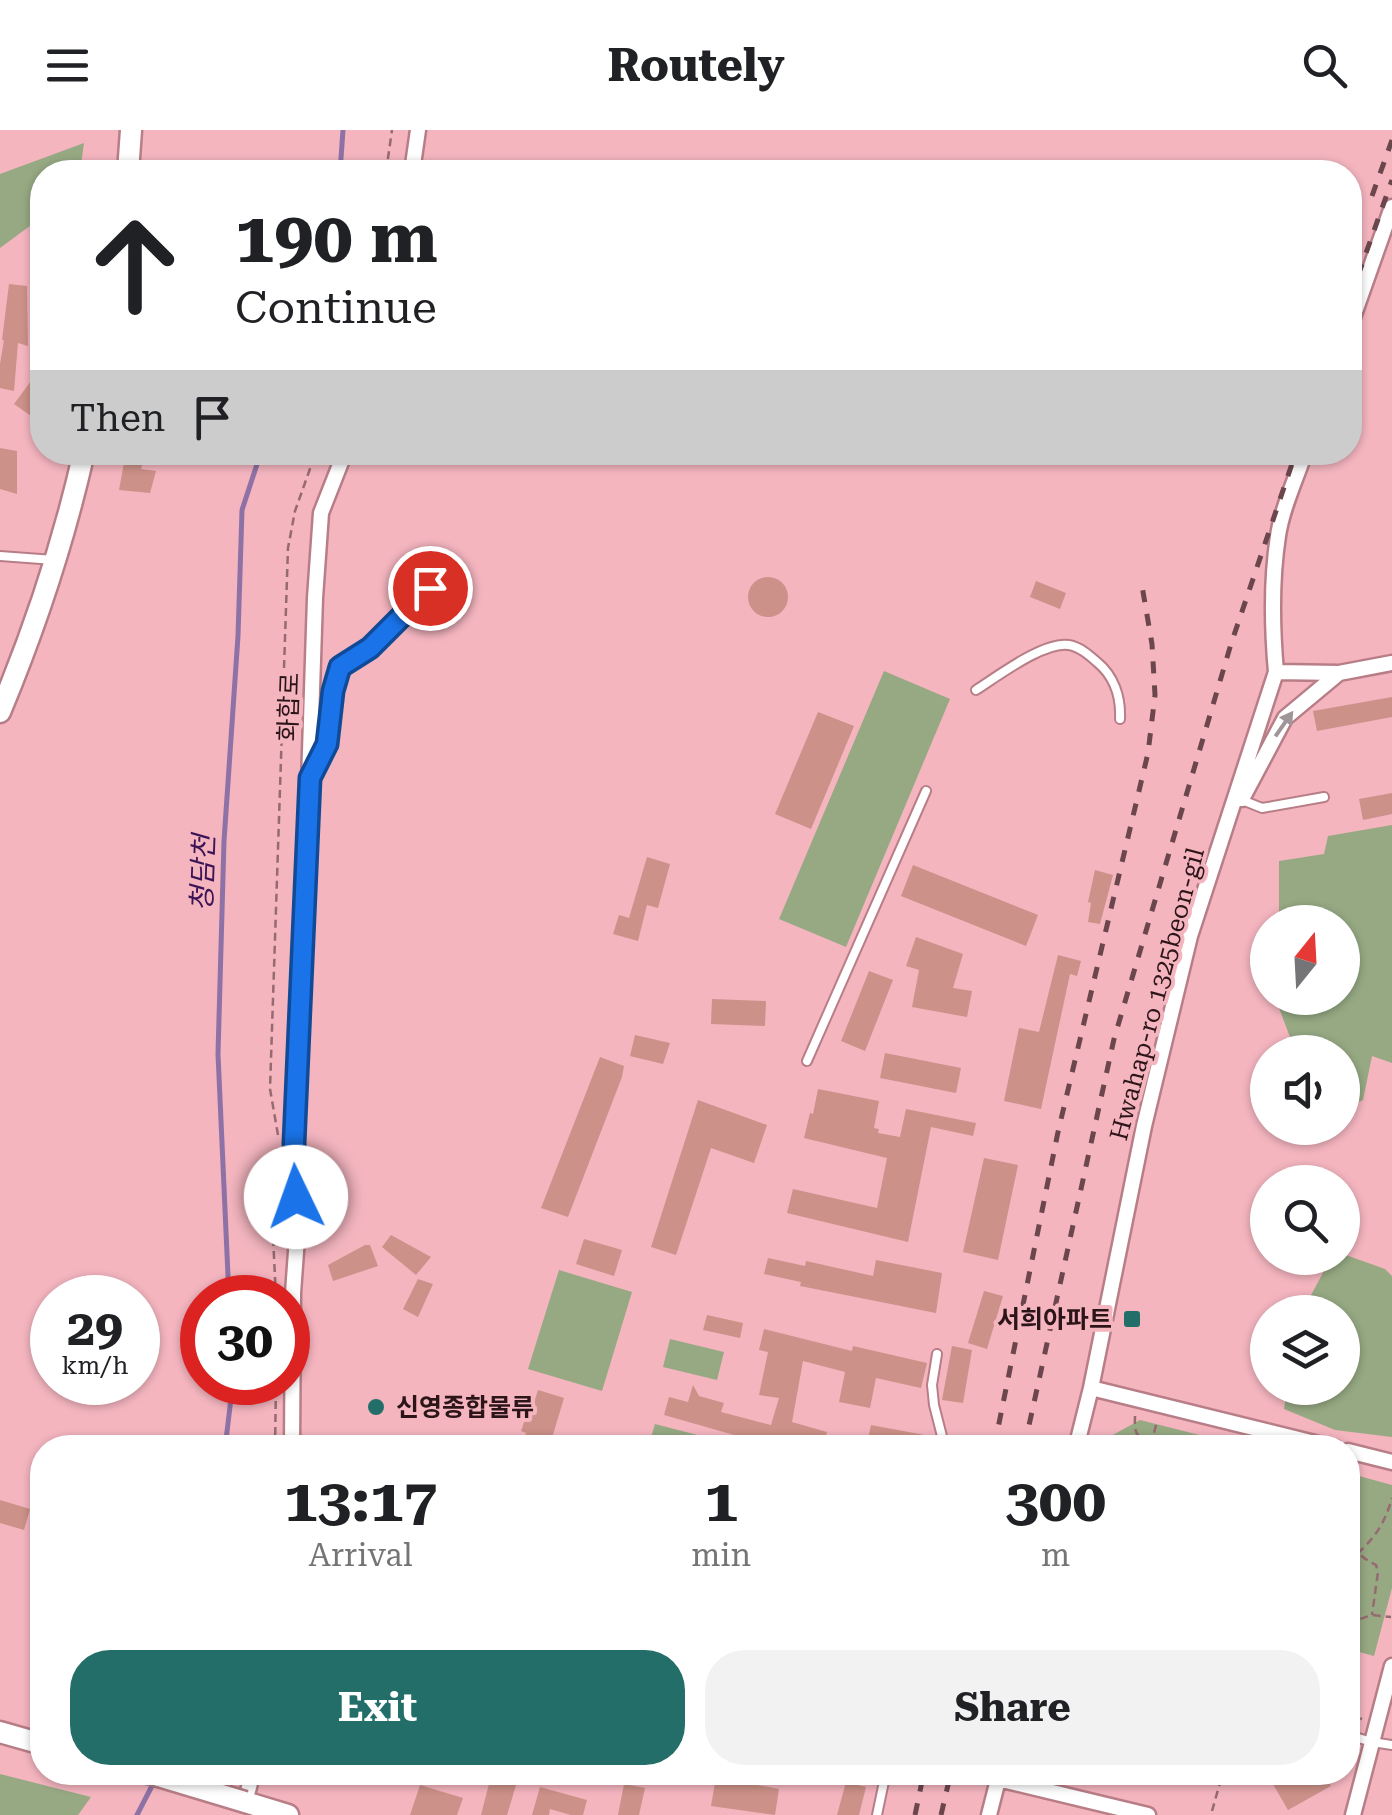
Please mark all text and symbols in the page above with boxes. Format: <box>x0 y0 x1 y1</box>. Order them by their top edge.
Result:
icon: menu <box>40 38 95 93</box>
icon: search <box>1297 38 1352 93</box>
text: Routely <box>607 39 785 92</box>
text: 190 m <box>235 197 438 279</box>
icon: ahead <box>70 200 200 330</box>
text: Continue <box>235 281 437 334</box>
icon: arrive <box>185 390 240 445</box>
text: Then <box>70 396 165 440</box>
pin <box>388 546 473 631</box>
icon: arrive <box>403 561 458 616</box>
street label: 화합로 <box>273 672 305 742</box>
one-way arrow <box>1274 710 1293 737</box>
water label: 청담천 <box>185 831 221 912</box>
street label: Hwahap-ro 1325beon-gil <box>1104 844 1210 1143</box>
north arrow <box>1250 905 1360 1015</box>
map controls <box>1250 905 1360 1405</box>
button: sound <box>1250 1035 1360 1145</box>
position arrow <box>244 1145 348 1249</box>
button: search <box>1250 1165 1360 1275</box>
speed limit sign: 30 <box>180 1275 310 1405</box>
button: layers <box>1250 1295 1360 1405</box>
text: 29 <box>67 1299 123 1357</box>
place label: 서희아파트 <box>997 1305 1112 1334</box>
marker: 서희아파트 <box>1121 1308 1143 1330</box>
text: km/h <box>62 1351 128 1380</box>
place label: 신영종합물류 <box>396 1393 534 1422</box>
marker: 신영종합물류 <box>365 1396 387 1418</box>
text: 13:17 <box>284 1465 437 1536</box>
text: 1 <box>704 1465 738 1536</box>
text: 300 <box>1005 1465 1106 1536</box>
text: Arrival <box>309 1536 413 1574</box>
text: min <box>691 1536 751 1574</box>
text: m <box>1041 1536 1070 1574</box>
button: Exit <box>70 1650 685 1765</box>
button: Share <box>705 1650 1320 1765</box>

